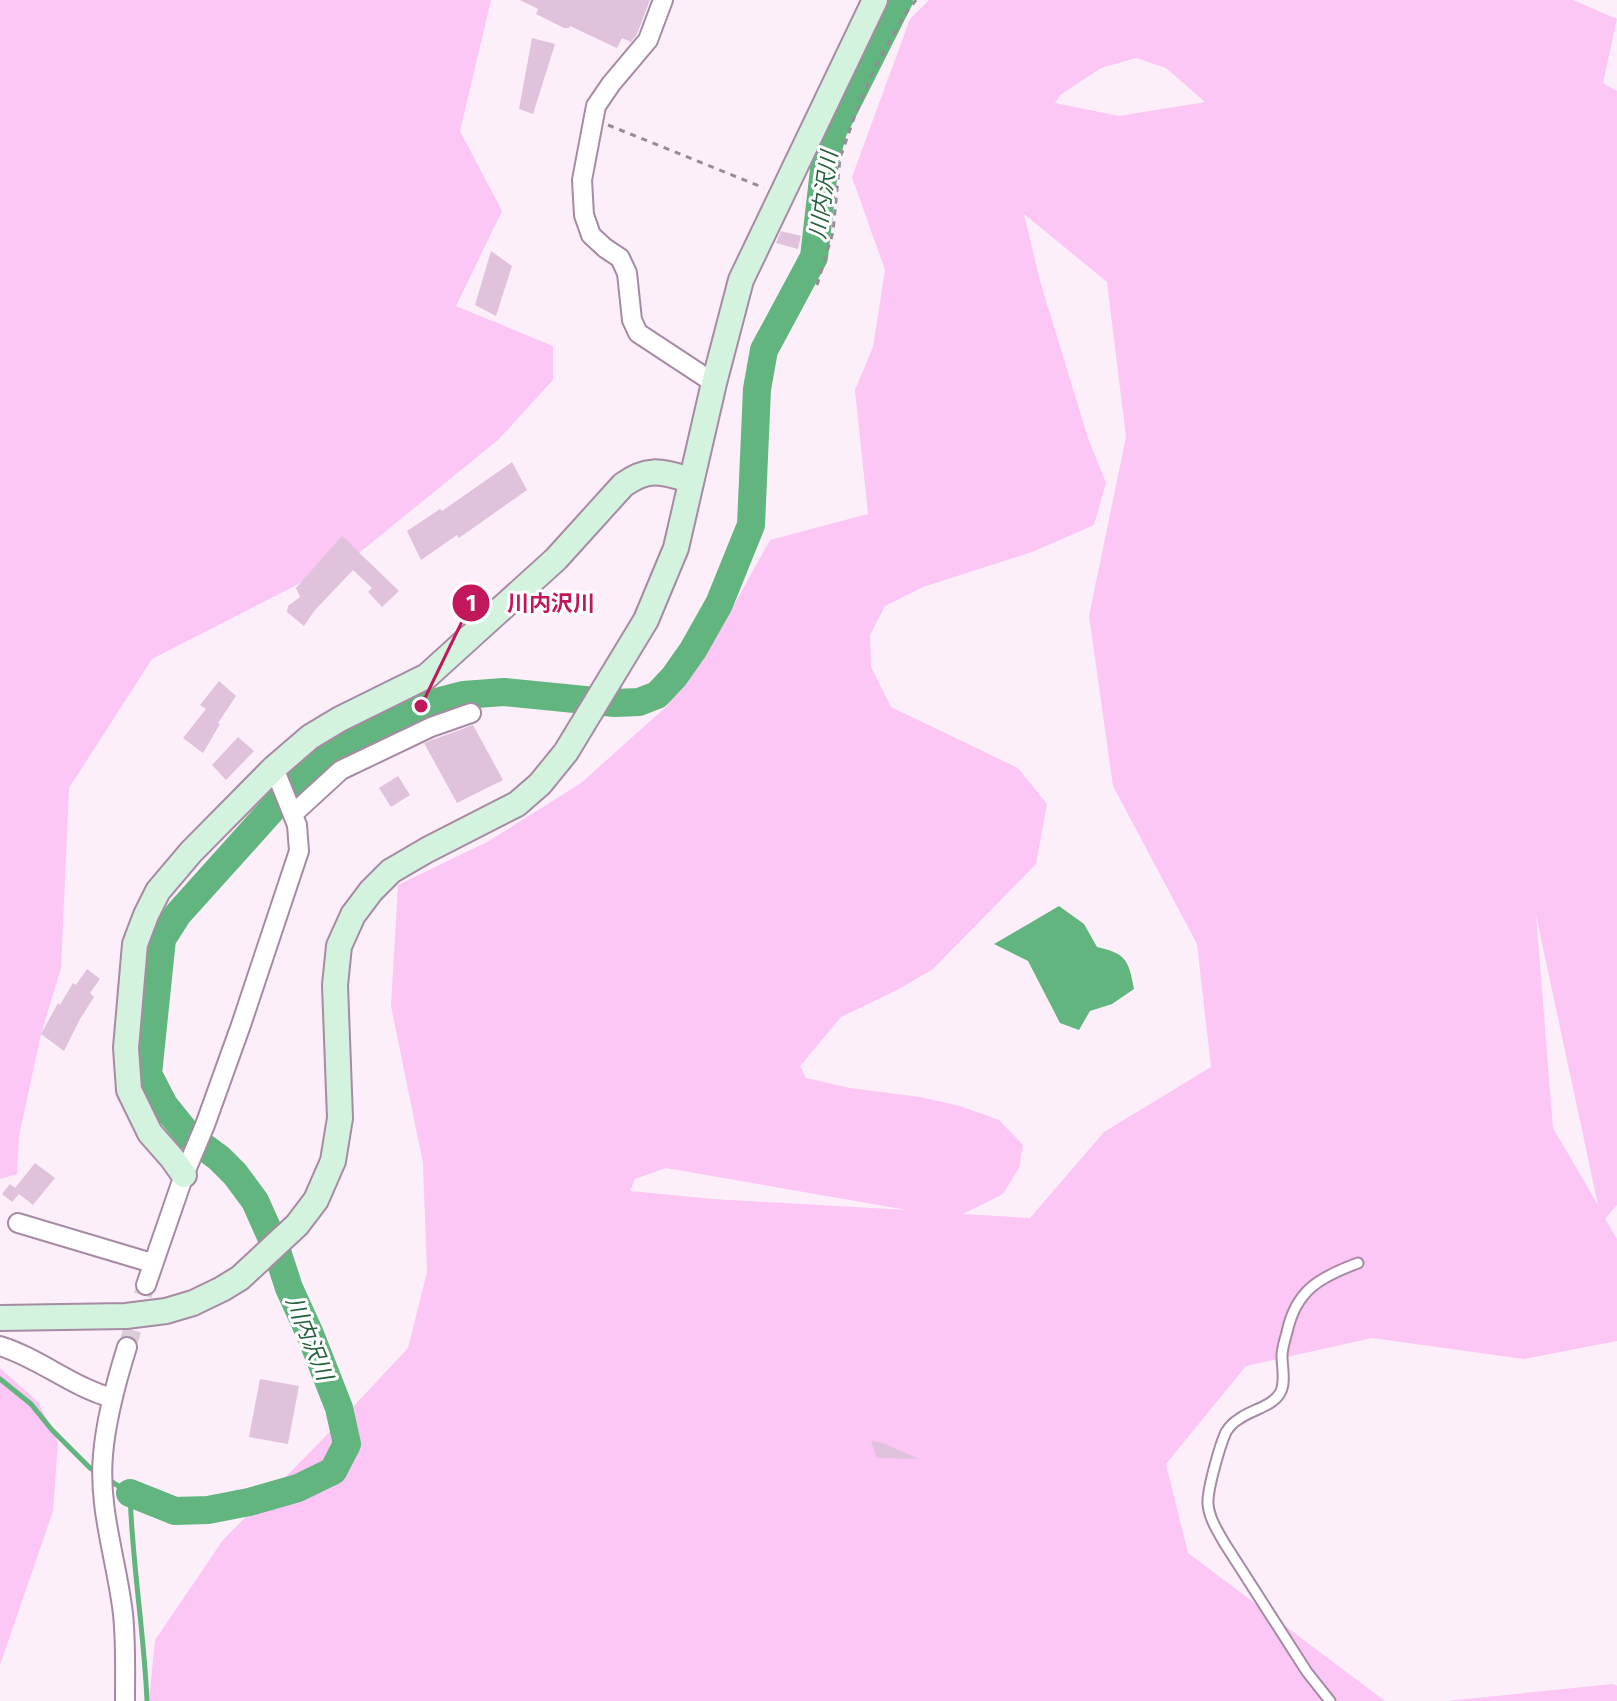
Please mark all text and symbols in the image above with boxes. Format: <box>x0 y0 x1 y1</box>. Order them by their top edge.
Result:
water label: 川内沢川 <box>804 148 843 241</box>
callout: 川内沢川 <box>451 580 611 626</box>
text: 1 <box>466 589 476 617</box>
text: 川内沢川 <box>507 590 595 617</box>
water label: 川内沢川 <box>281 1292 339 1386</box>

